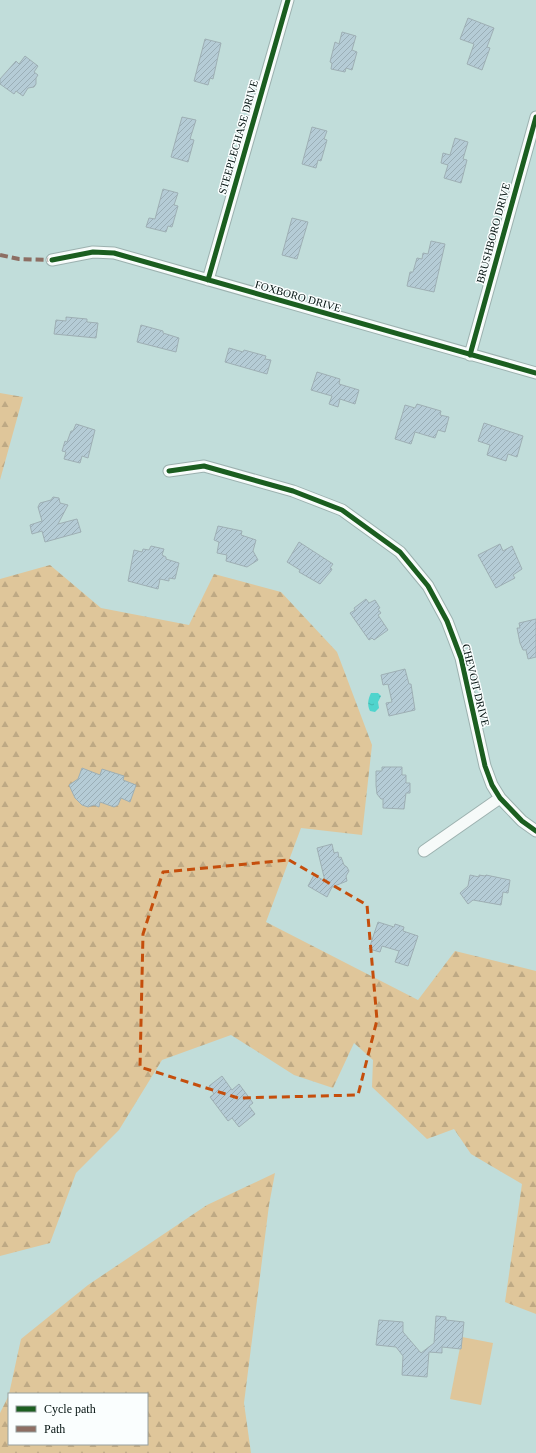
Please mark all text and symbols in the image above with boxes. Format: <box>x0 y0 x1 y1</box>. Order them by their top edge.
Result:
street label: STEEPLECHASE DRIVE <box>216 78 260 195</box>
street label: BRUSHBORO DRIVE <box>474 181 512 285</box>
street label: FOXBORO DRIVE <box>254 278 343 314</box>
street label: CHEVOIT DRIVE <box>460 643 492 728</box>
legend <box>8 1393 148 1445</box>
text: Cycle path <box>44 1402 96 1416</box>
text: Path <box>44 1422 65 1436</box>

